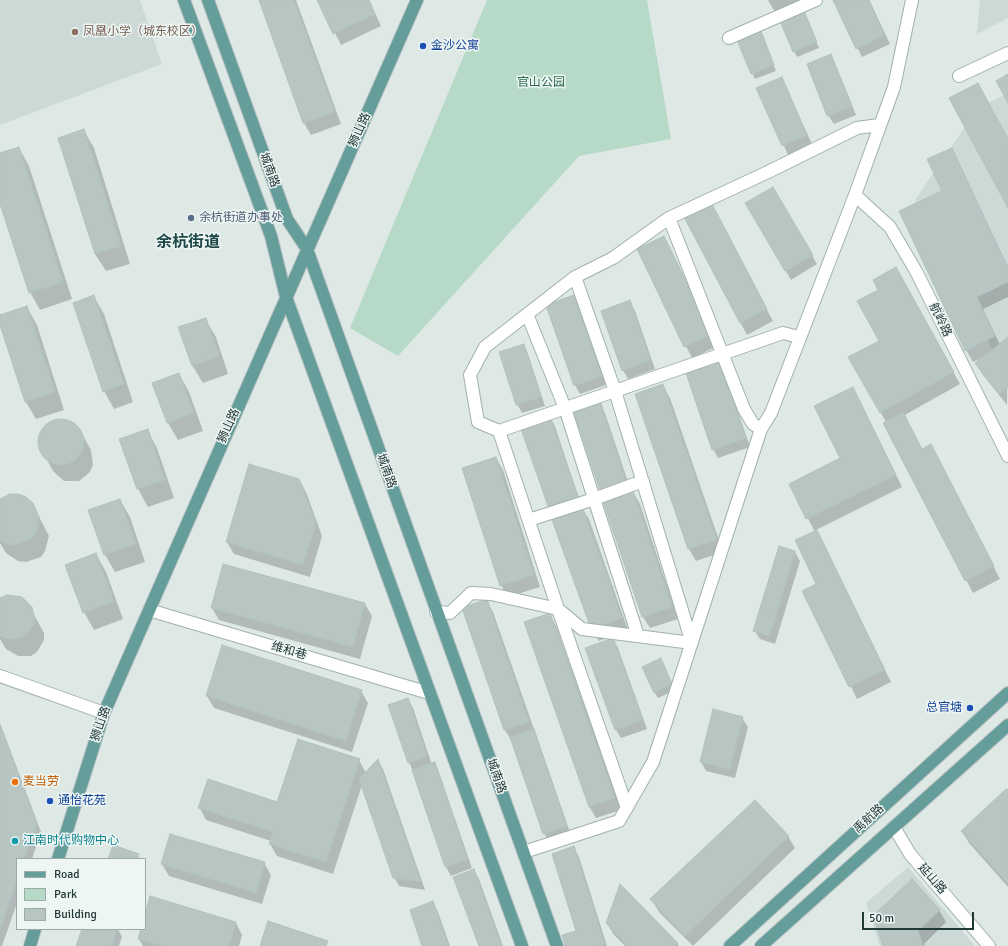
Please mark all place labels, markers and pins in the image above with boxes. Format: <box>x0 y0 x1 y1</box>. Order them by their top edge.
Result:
place label: 凤凰小学（城东校区） <box>83 25 203 39</box>
marker: 凤凰小学（城东校区） <box>70 27 80 37</box>
place label: 金沙公寓 <box>431 39 479 53</box>
marker: 金沙公寓 <box>418 41 428 51</box>
place label: 余杭街道办事处 <box>199 211 283 225</box>
marker: 余杭街道办事处 <box>186 213 196 223</box>
place label: 总官塘 <box>926 701 962 715</box>
marker: 总官塘 <box>965 703 975 713</box>
place label: 麦当劳 <box>23 775 59 789</box>
marker: 麦当劳 <box>10 777 20 787</box>
place label: 通怡花苑 <box>58 794 106 808</box>
marker: 通怡花苑 <box>45 796 55 806</box>
place label: 江南时代购物中心 <box>23 834 119 848</box>
marker: 江南时代购物中心 <box>10 836 20 846</box>

